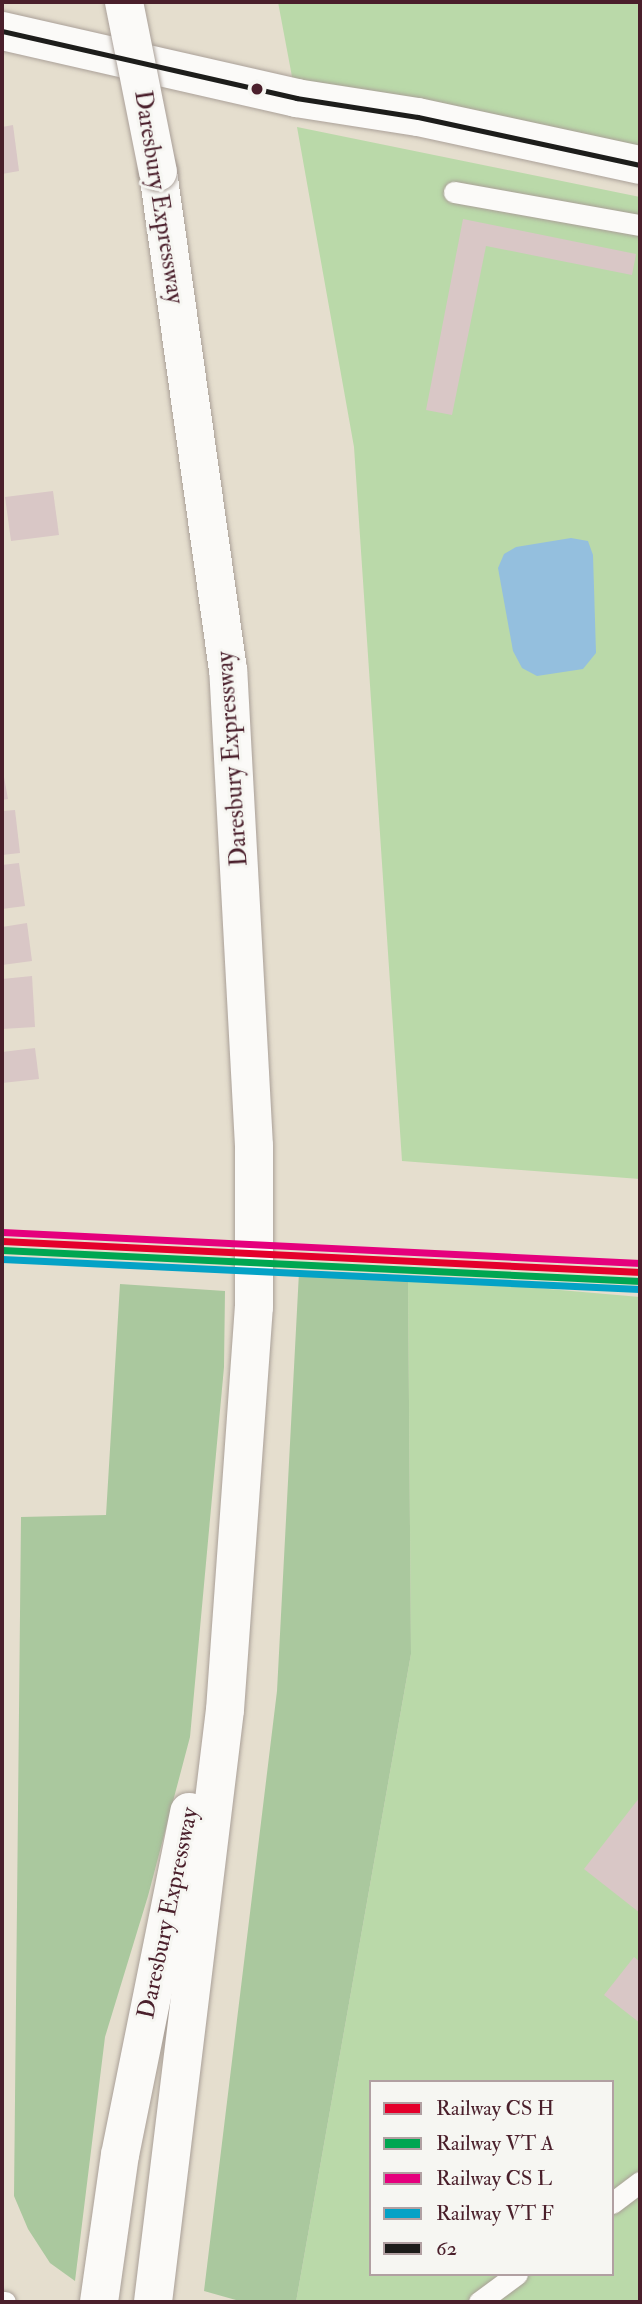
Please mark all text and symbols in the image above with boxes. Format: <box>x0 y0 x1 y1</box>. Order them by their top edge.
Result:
unlabelled marker <box>250 82 264 96</box>
street label: Daresbury Expressway <box>128 88 190 306</box>
street label: Daresbury Expressway <box>210 651 254 867</box>
street label: Daresbury Expressway <box>132 1805 204 2021</box>
legend <box>369 2080 614 2276</box>
text: Railway CS H <box>436 2095 554 2122</box>
text: Railway VT A <box>436 2130 554 2157</box>
text: Railway CS L <box>436 2165 552 2192</box>
text: Railway VT F <box>436 2200 554 2227</box>
text: 62 <box>436 2235 457 2262</box>

